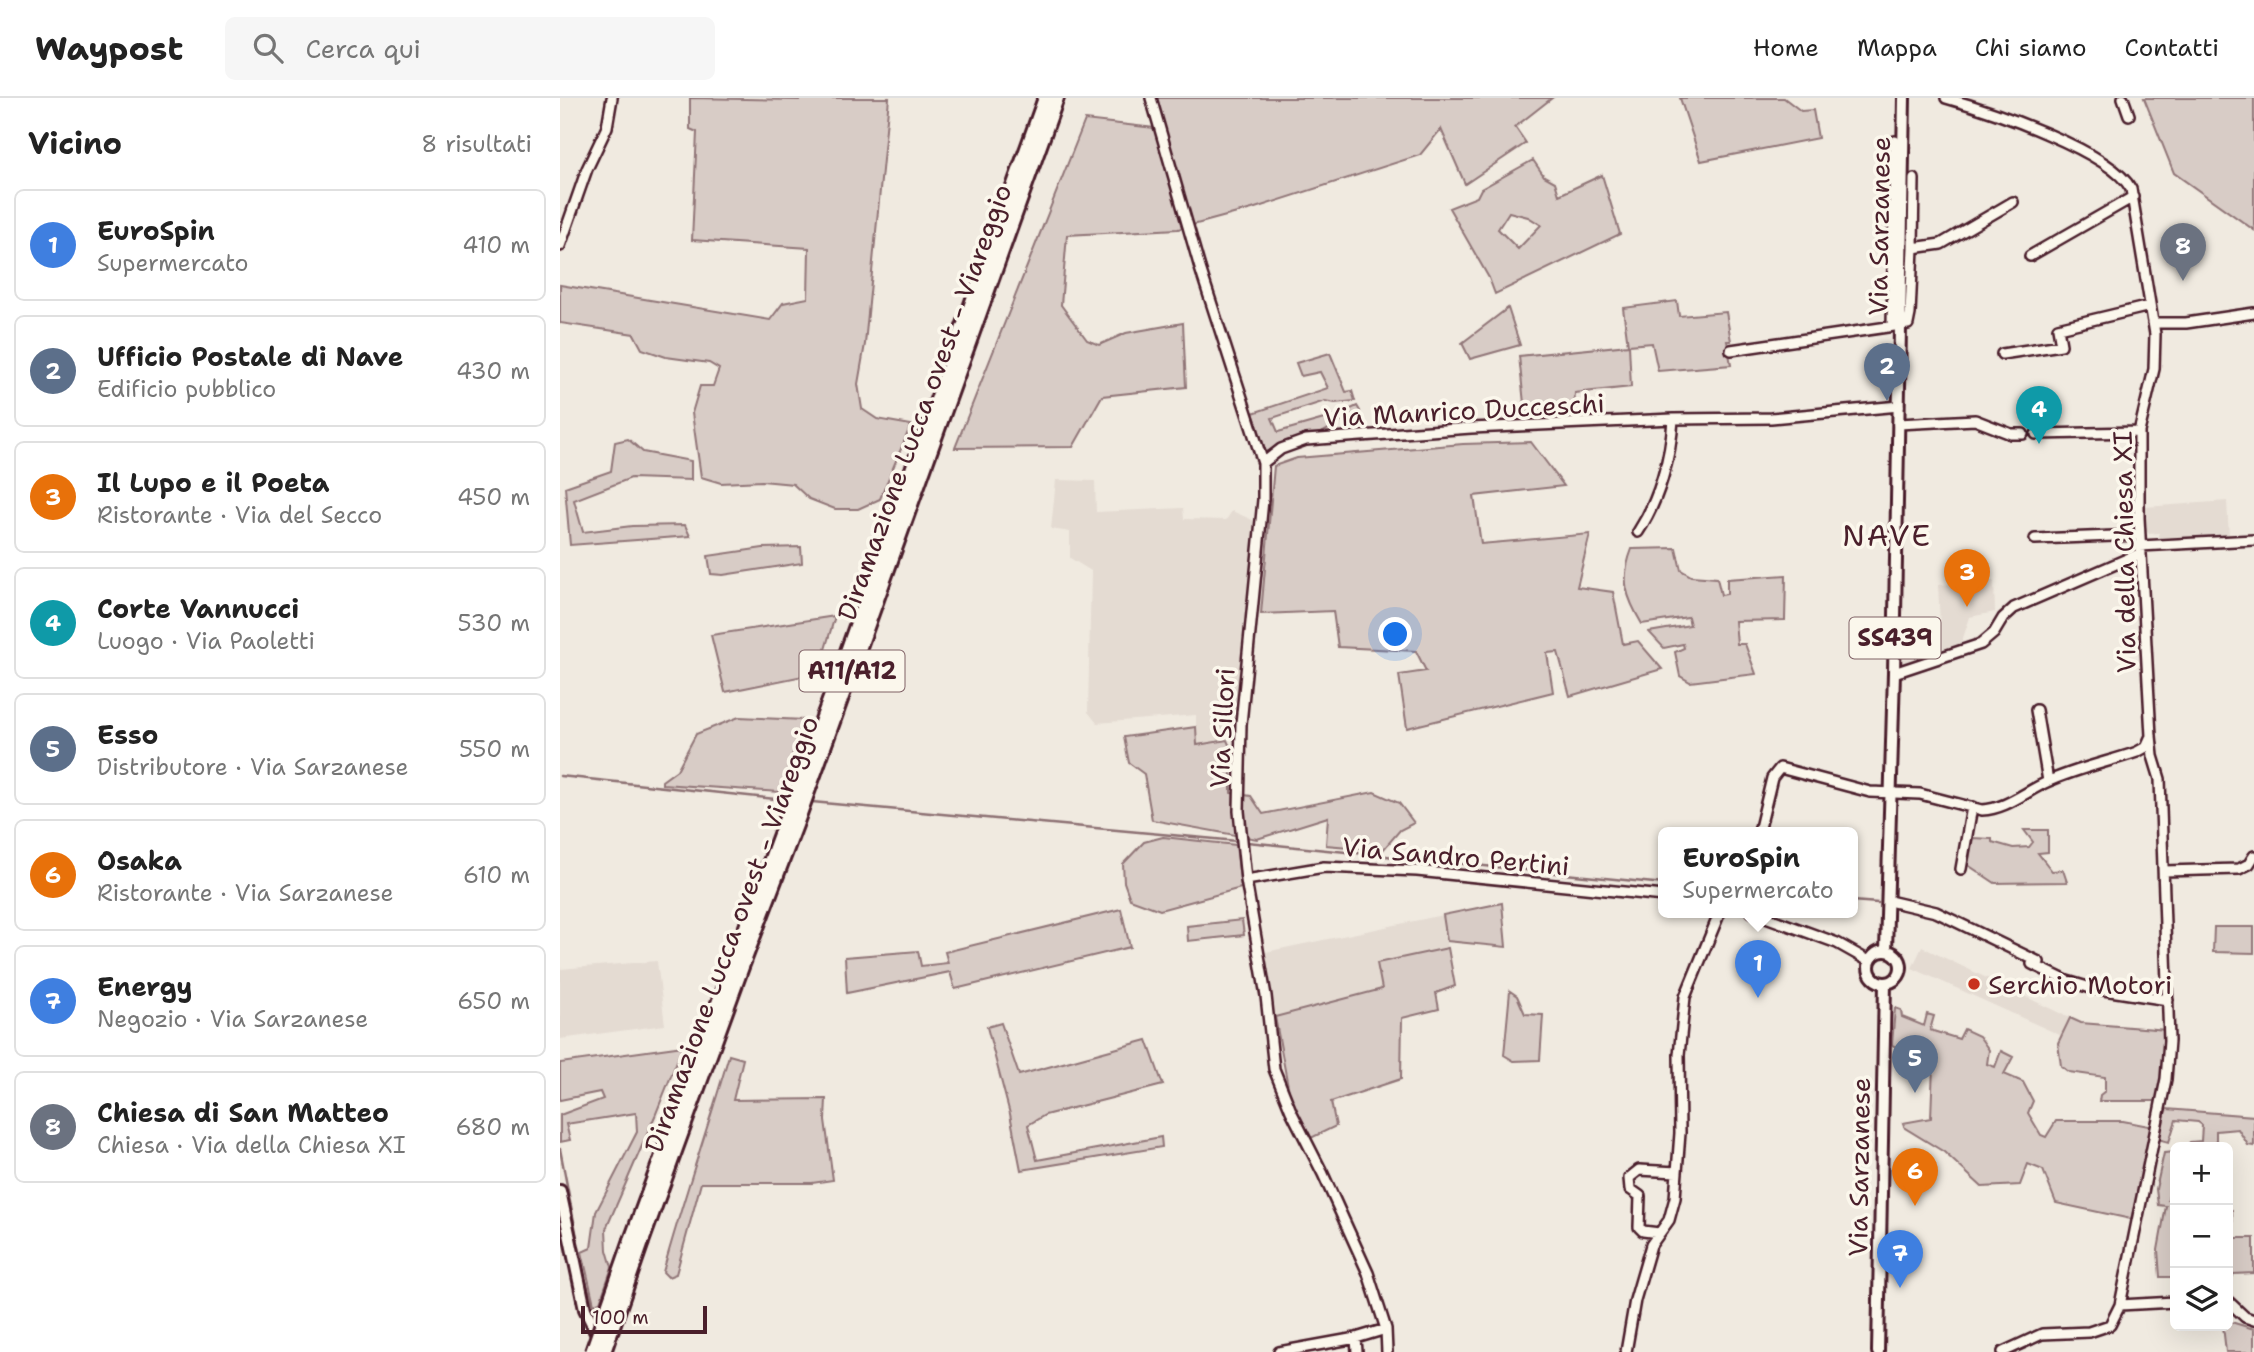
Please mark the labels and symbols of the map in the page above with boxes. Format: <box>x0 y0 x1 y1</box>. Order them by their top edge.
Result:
street label: Via Sarzanese <box>1860 136 1898 316</box>
street label: Diramazione Lucca ovest - Viareggio <box>829 179 1019 625</box>
pin: 8 <box>2160 223 2206 281</box>
pin: 2 <box>1864 343 1910 401</box>
street label: Via Manrico Ducceschi <box>1322 385 1606 435</box>
pin: 4 <box>2016 386 2062 444</box>
street label: Via della Chiesa XI <box>2104 430 2144 674</box>
district label: NAVE <box>1842 515 1932 556</box>
pin: 3 <box>1944 549 1990 607</box>
your location <box>1378 617 1412 651</box>
road number: SS439 <box>1850 618 1940 658</box>
road number: A11/A12 <box>800 650 904 692</box>
street label: Via Sillori <box>1201 667 1243 789</box>
street label: Diramazione Lucca ovest - Viareggio <box>636 711 826 1157</box>
street label: Via Sandro Pertini <box>1341 829 1571 883</box>
pin: 1 <box>1735 940 1781 998</box>
place label: Serchio Motori <box>1988 967 2172 1002</box>
marker: Serchio Motori <box>1966 976 1982 992</box>
pin: 5 <box>1892 1035 1938 1093</box>
street label: Via Sarzanese <box>1840 1077 1878 1257</box>
pin: 6 <box>1892 1148 1938 1206</box>
pin: 7 <box>1877 1230 1923 1288</box>
scale bar <box>581 1303 707 1335</box>

